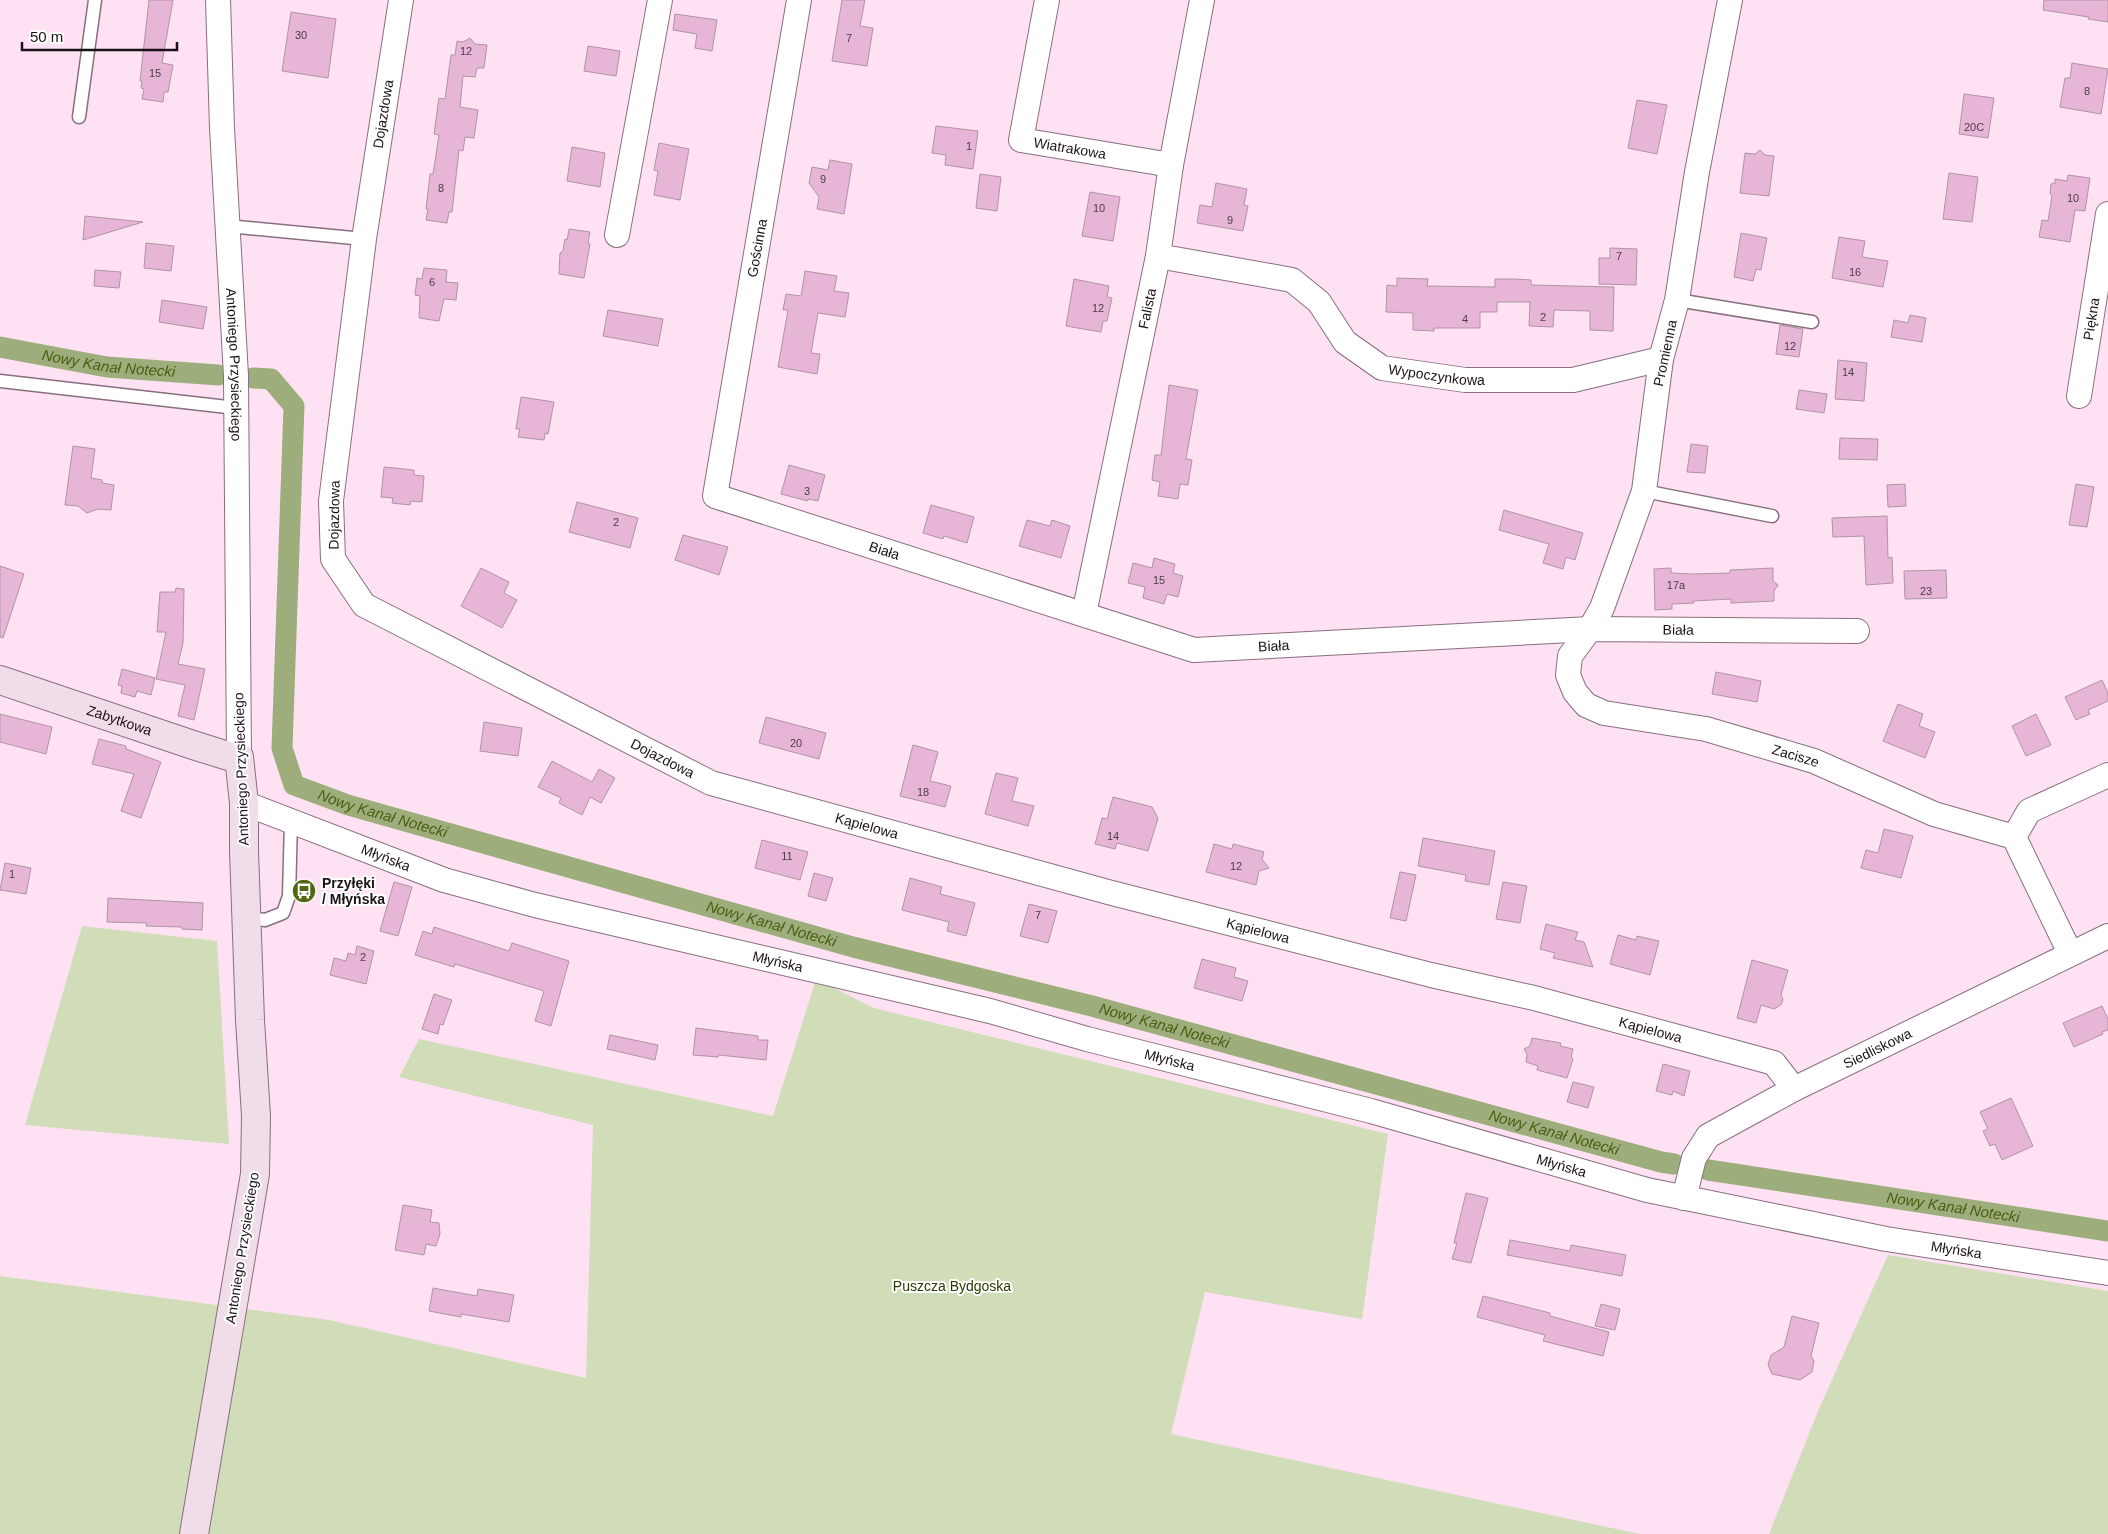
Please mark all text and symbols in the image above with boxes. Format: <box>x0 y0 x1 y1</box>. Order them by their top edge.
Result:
scale bar <box>22 20 178 52</box>
text: 50 m <box>30 28 63 45</box>
house number: 30 <box>295 29 307 41</box>
house number: 7 <box>846 32 852 44</box>
house number: 12 <box>460 45 472 57</box>
house number: 15 <box>149 67 161 79</box>
street label: Dojazdowa <box>370 78 396 149</box>
house number: 8 <box>2084 85 2090 97</box>
house number: 20C <box>1964 121 1984 133</box>
street label: Wiatrakowa <box>1033 134 1108 162</box>
house number: 1 <box>966 140 972 152</box>
house number: 9 <box>820 173 826 185</box>
house number: 8 <box>438 182 444 194</box>
house number: 10 <box>2067 192 2079 204</box>
house number: 10 <box>1093 202 1105 214</box>
house number: 9 <box>1227 214 1233 226</box>
street label: Gościnna <box>744 217 770 279</box>
house number: 7 <box>1616 250 1622 262</box>
house number: 16 <box>1849 266 1861 278</box>
house number: 6 <box>429 276 435 288</box>
street label: Falista <box>1135 286 1159 330</box>
street label: Antoniego Przysieckiego <box>223 287 245 442</box>
street label: Piękna <box>2080 296 2103 341</box>
house number: 12 <box>1092 302 1104 314</box>
house number: 2 <box>1540 311 1546 323</box>
house number: 4 <box>1462 313 1468 325</box>
street label: Promienna <box>1650 318 1680 388</box>
house number: 12 <box>1784 340 1796 352</box>
water label: Nowy Kanał Notecki <box>41 346 176 380</box>
street label: Wypoczynkowa <box>1387 361 1485 388</box>
house number: 14 <box>1842 366 1854 378</box>
street label: Dojazdowa <box>325 480 343 550</box>
house number: 3 <box>804 485 810 497</box>
house number: 2 <box>613 516 619 528</box>
street label: Biała <box>867 538 902 563</box>
house number: 15 <box>1153 574 1165 586</box>
house number: 17a <box>1667 579 1686 591</box>
house number: 23 <box>1920 585 1932 597</box>
street label: Biała <box>1663 622 1694 638</box>
street label: Biała <box>1258 637 1290 655</box>
street label: Antoniego Przysieckiego <box>230 692 252 846</box>
street label: Zabytkowa <box>85 702 154 739</box>
street label: Dojazdowa <box>628 735 697 781</box>
house number: 20 <box>790 737 802 749</box>
street label: Zacisze <box>1770 741 1822 770</box>
water label: Nowy Kanał Notecki <box>316 786 450 841</box>
house number: 18 <box>917 786 929 798</box>
street label: Kąpielowa <box>834 810 900 842</box>
house number: 14 <box>1107 830 1119 842</box>
street label: Młyńska <box>359 841 413 874</box>
house number: 11 <box>781 850 793 862</box>
house number: 12 <box>1230 860 1242 872</box>
house number: 1 <box>9 868 15 880</box>
place label: Przyłęki / Młyńska <box>322 875 385 907</box>
bus stop icon: Przyłęki / Młyńska <box>291 878 317 904</box>
water label: Nowy Kanał Notecki <box>705 897 839 950</box>
house number: 7 <box>1035 909 1041 921</box>
street label: Kąpielowa <box>1225 915 1292 946</box>
street label: Młyńska <box>751 948 805 975</box>
house number: 2 <box>360 951 366 963</box>
water label: Nowy Kanał Notecki <box>1097 999 1232 1051</box>
street label: Kąpielowa <box>1617 1013 1684 1046</box>
street label: Siedliskowa <box>1841 1025 1914 1072</box>
street label: Młyńska <box>1143 1046 1197 1074</box>
water label: Nowy Kanał Notecki <box>1487 1106 1622 1158</box>
street label: Młyńska <box>1535 1151 1589 1180</box>
street label: Antoniego Przysieckiego <box>222 1171 262 1325</box>
water label: Nowy Kanał Notecki <box>1886 1188 2022 1226</box>
street label: Młyńska <box>1930 1238 1983 1262</box>
park label: Puszcza Bydgoska <box>893 1278 1011 1294</box>

